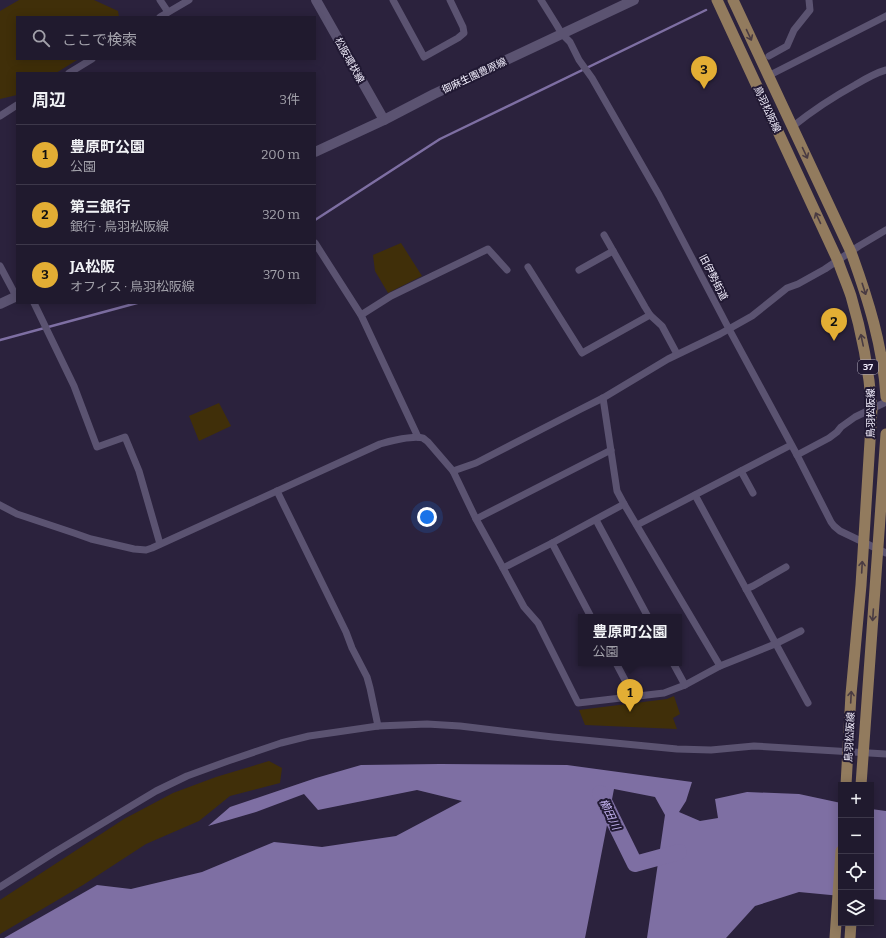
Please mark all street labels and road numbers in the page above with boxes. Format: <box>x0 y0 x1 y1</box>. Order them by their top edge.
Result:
street label: 松阪環状線 <box>332 36 366 85</box>
street label: 御麻生園豊原線 <box>440 56 509 96</box>
street label: 鳥羽松阪線 <box>751 84 783 135</box>
street label: 旧伊勢街道 <box>696 252 730 302</box>
road number: 37 <box>858 360 878 374</box>
street label: 鳥羽松阪線 <box>865 388 877 438</box>
street label: 鳥羽松阪線 <box>843 712 857 762</box>

